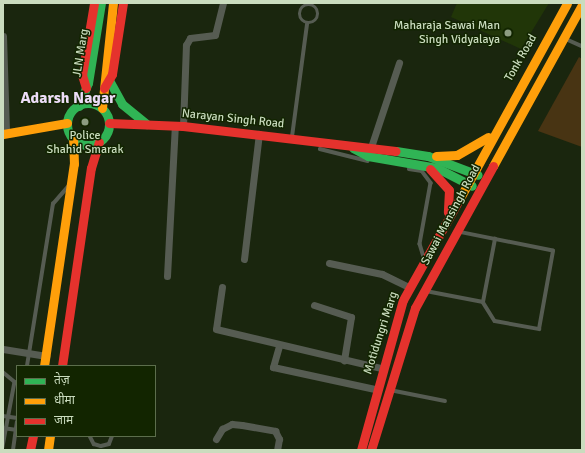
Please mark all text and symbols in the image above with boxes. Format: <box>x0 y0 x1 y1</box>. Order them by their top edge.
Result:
place label: Maharaja Sawai Man Singh Vidyalaya <box>394 19 500 47</box>
street label: JLN Marg <box>70 28 92 78</box>
marker: Maharaja Sawai Man Singh Vidyalaya <box>503 28 513 38</box>
street label: Tonk Road <box>502 32 540 84</box>
district label: Adarsh Nagar <box>21 88 115 108</box>
street label: Narayan Singh Road <box>181 106 285 132</box>
marker: Police Shahid Smarak <box>80 117 90 127</box>
place label: Police Shahid Smarak <box>47 129 123 157</box>
street label: Sawai Mansingh Road <box>418 162 484 268</box>
street label: Motidungri Marg <box>361 290 401 376</box>
legend <box>16 365 156 437</box>
text: तेज़ <box>54 373 70 388</box>
text: धीमा <box>54 393 75 408</box>
text: जाम <box>54 413 73 428</box>

